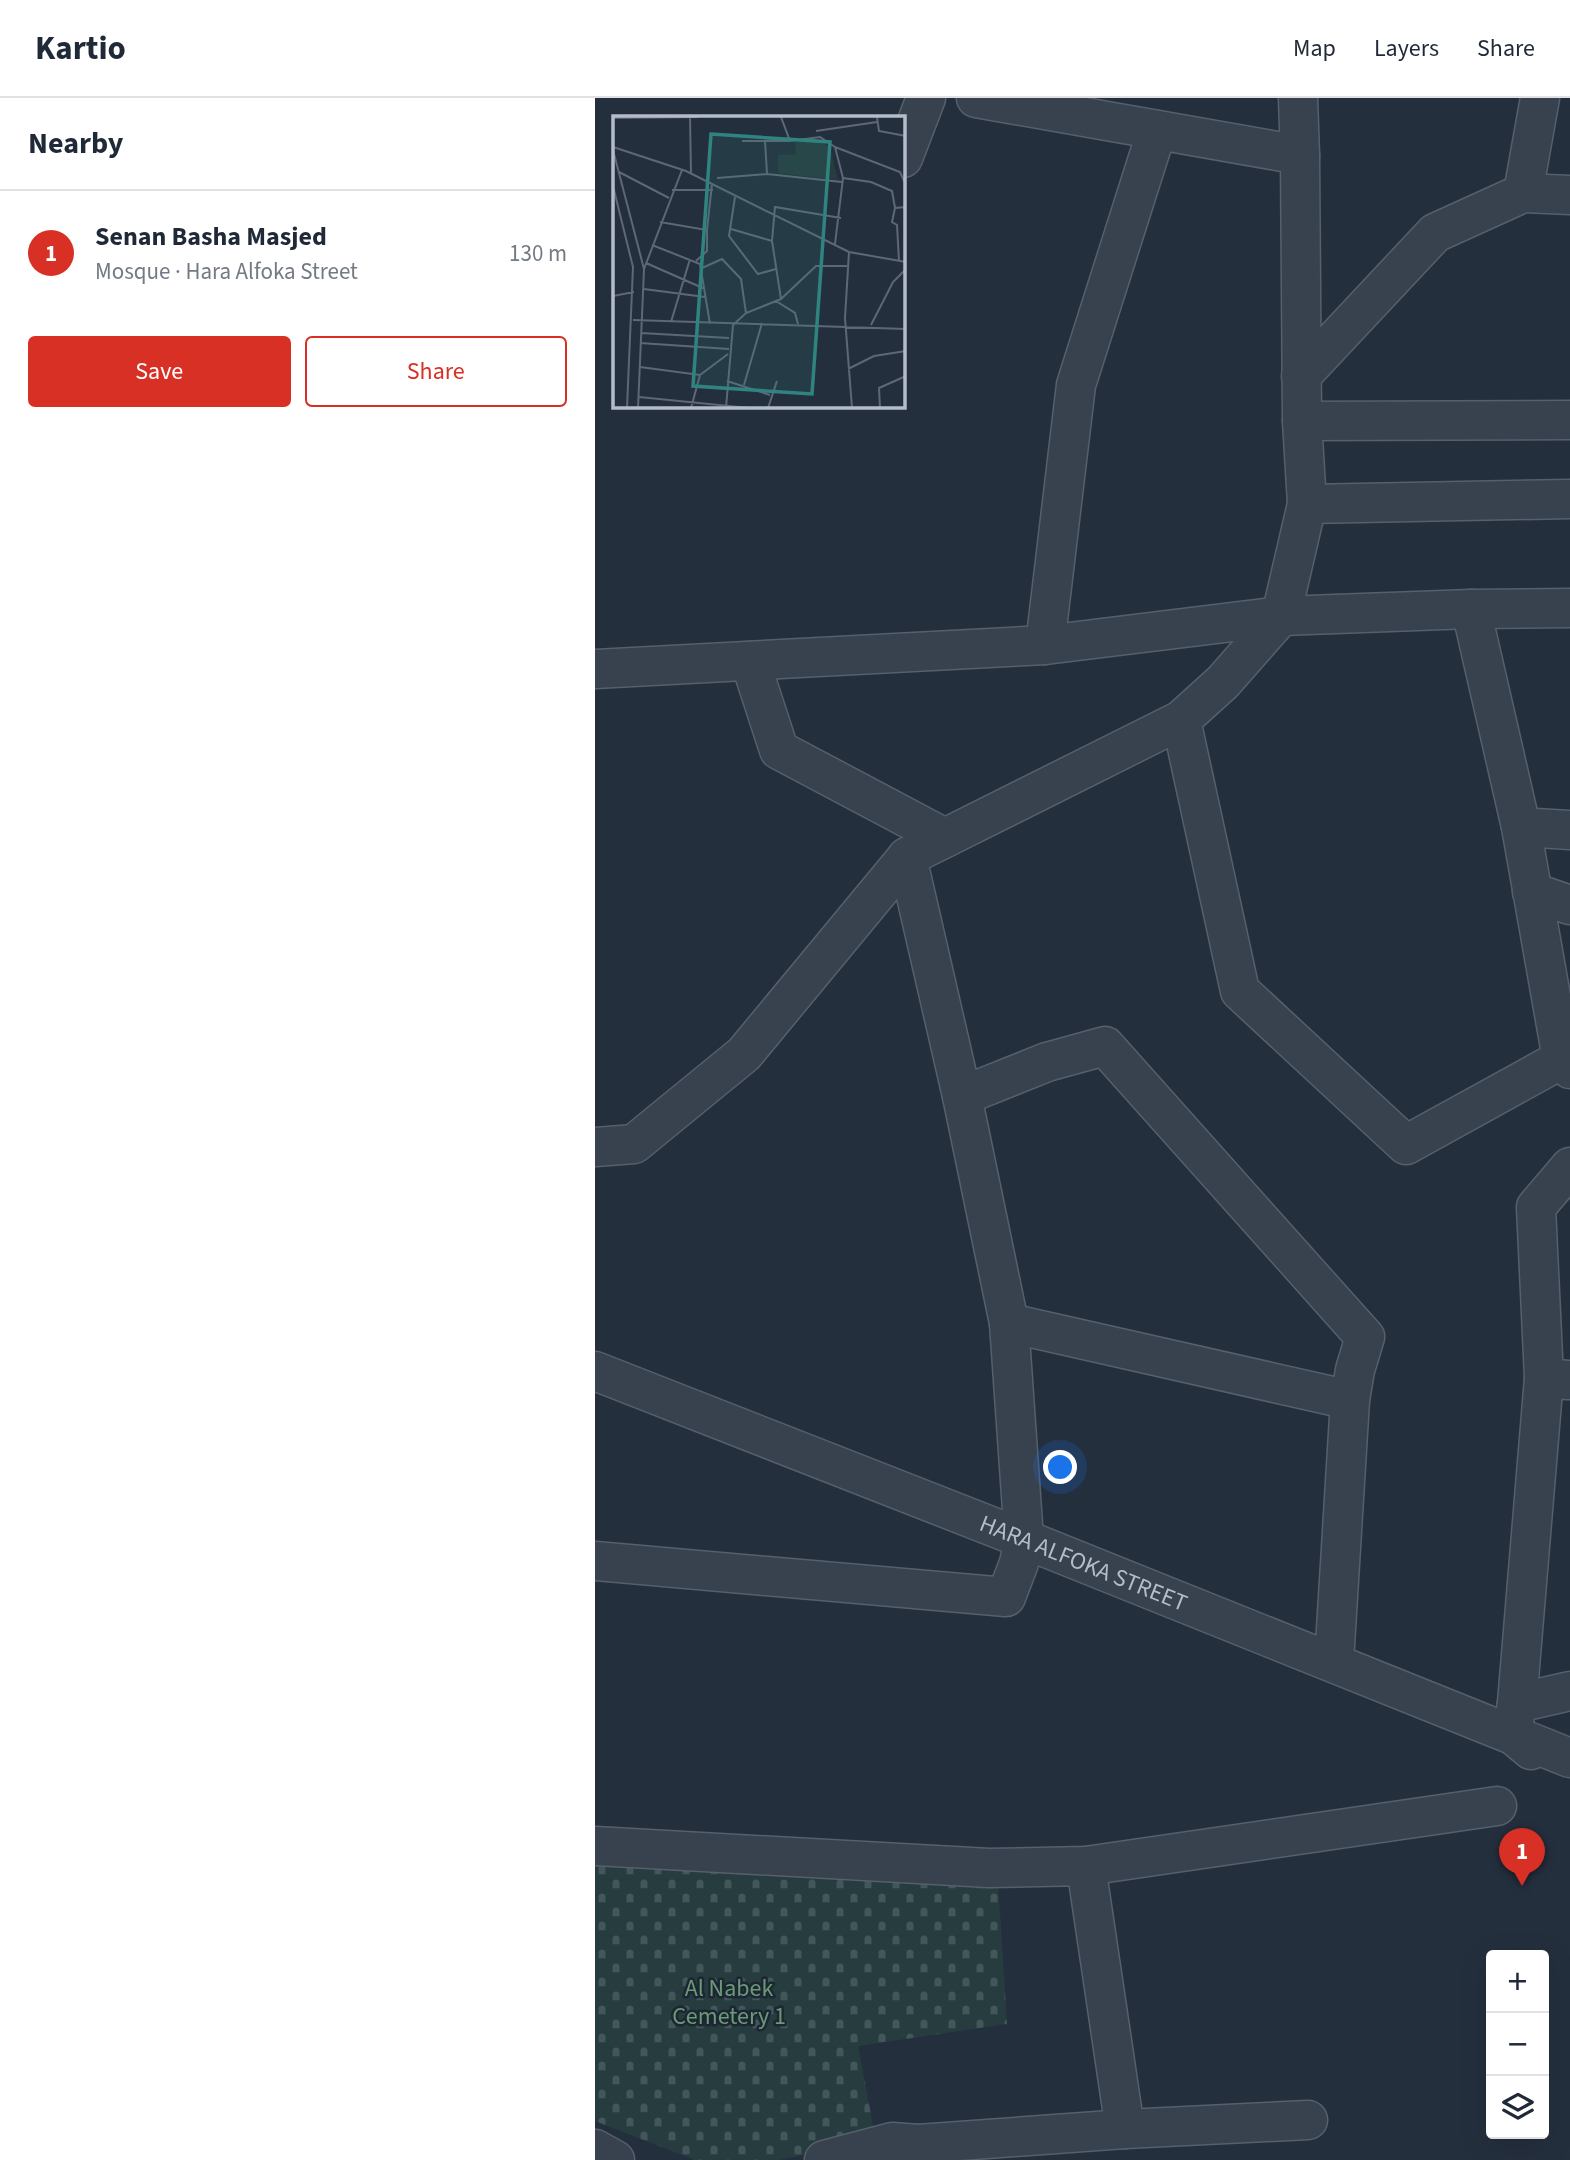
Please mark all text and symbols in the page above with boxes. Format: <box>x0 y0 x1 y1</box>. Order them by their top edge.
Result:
text: Kartio <box>35 25 126 72</box>
text: Map <box>1293 31 1336 66</box>
text: Layers <box>1374 31 1439 66</box>
text: Share <box>1477 31 1535 66</box>
inset map <box>613 116 905 408</box>
text: Nearby <box>28 122 123 165</box>
text: Senan Basha Masjed <box>95 218 327 255</box>
text: 1 <box>45 237 57 270</box>
text: 130 m <box>509 237 567 270</box>
text: Mosque · Hara Alfoka Street <box>95 255 358 288</box>
button: Save <box>28 336 291 407</box>
button: Share <box>305 336 567 407</box>
your location <box>1043 1450 1077 1484</box>
street label: HARA ALFOKA STREET <box>975 1506 1193 1620</box>
pin: 1 <box>1499 1828 1545 1886</box>
map controls <box>1486 1950 1549 2139</box>
button: + <box>1486 1950 1549 2013</box>
park label: Al Nabek Cemetery 1 <box>672 1971 786 2034</box>
button: − <box>1486 2013 1549 2076</box>
button: layers <box>1486 2076 1549 2139</box>

